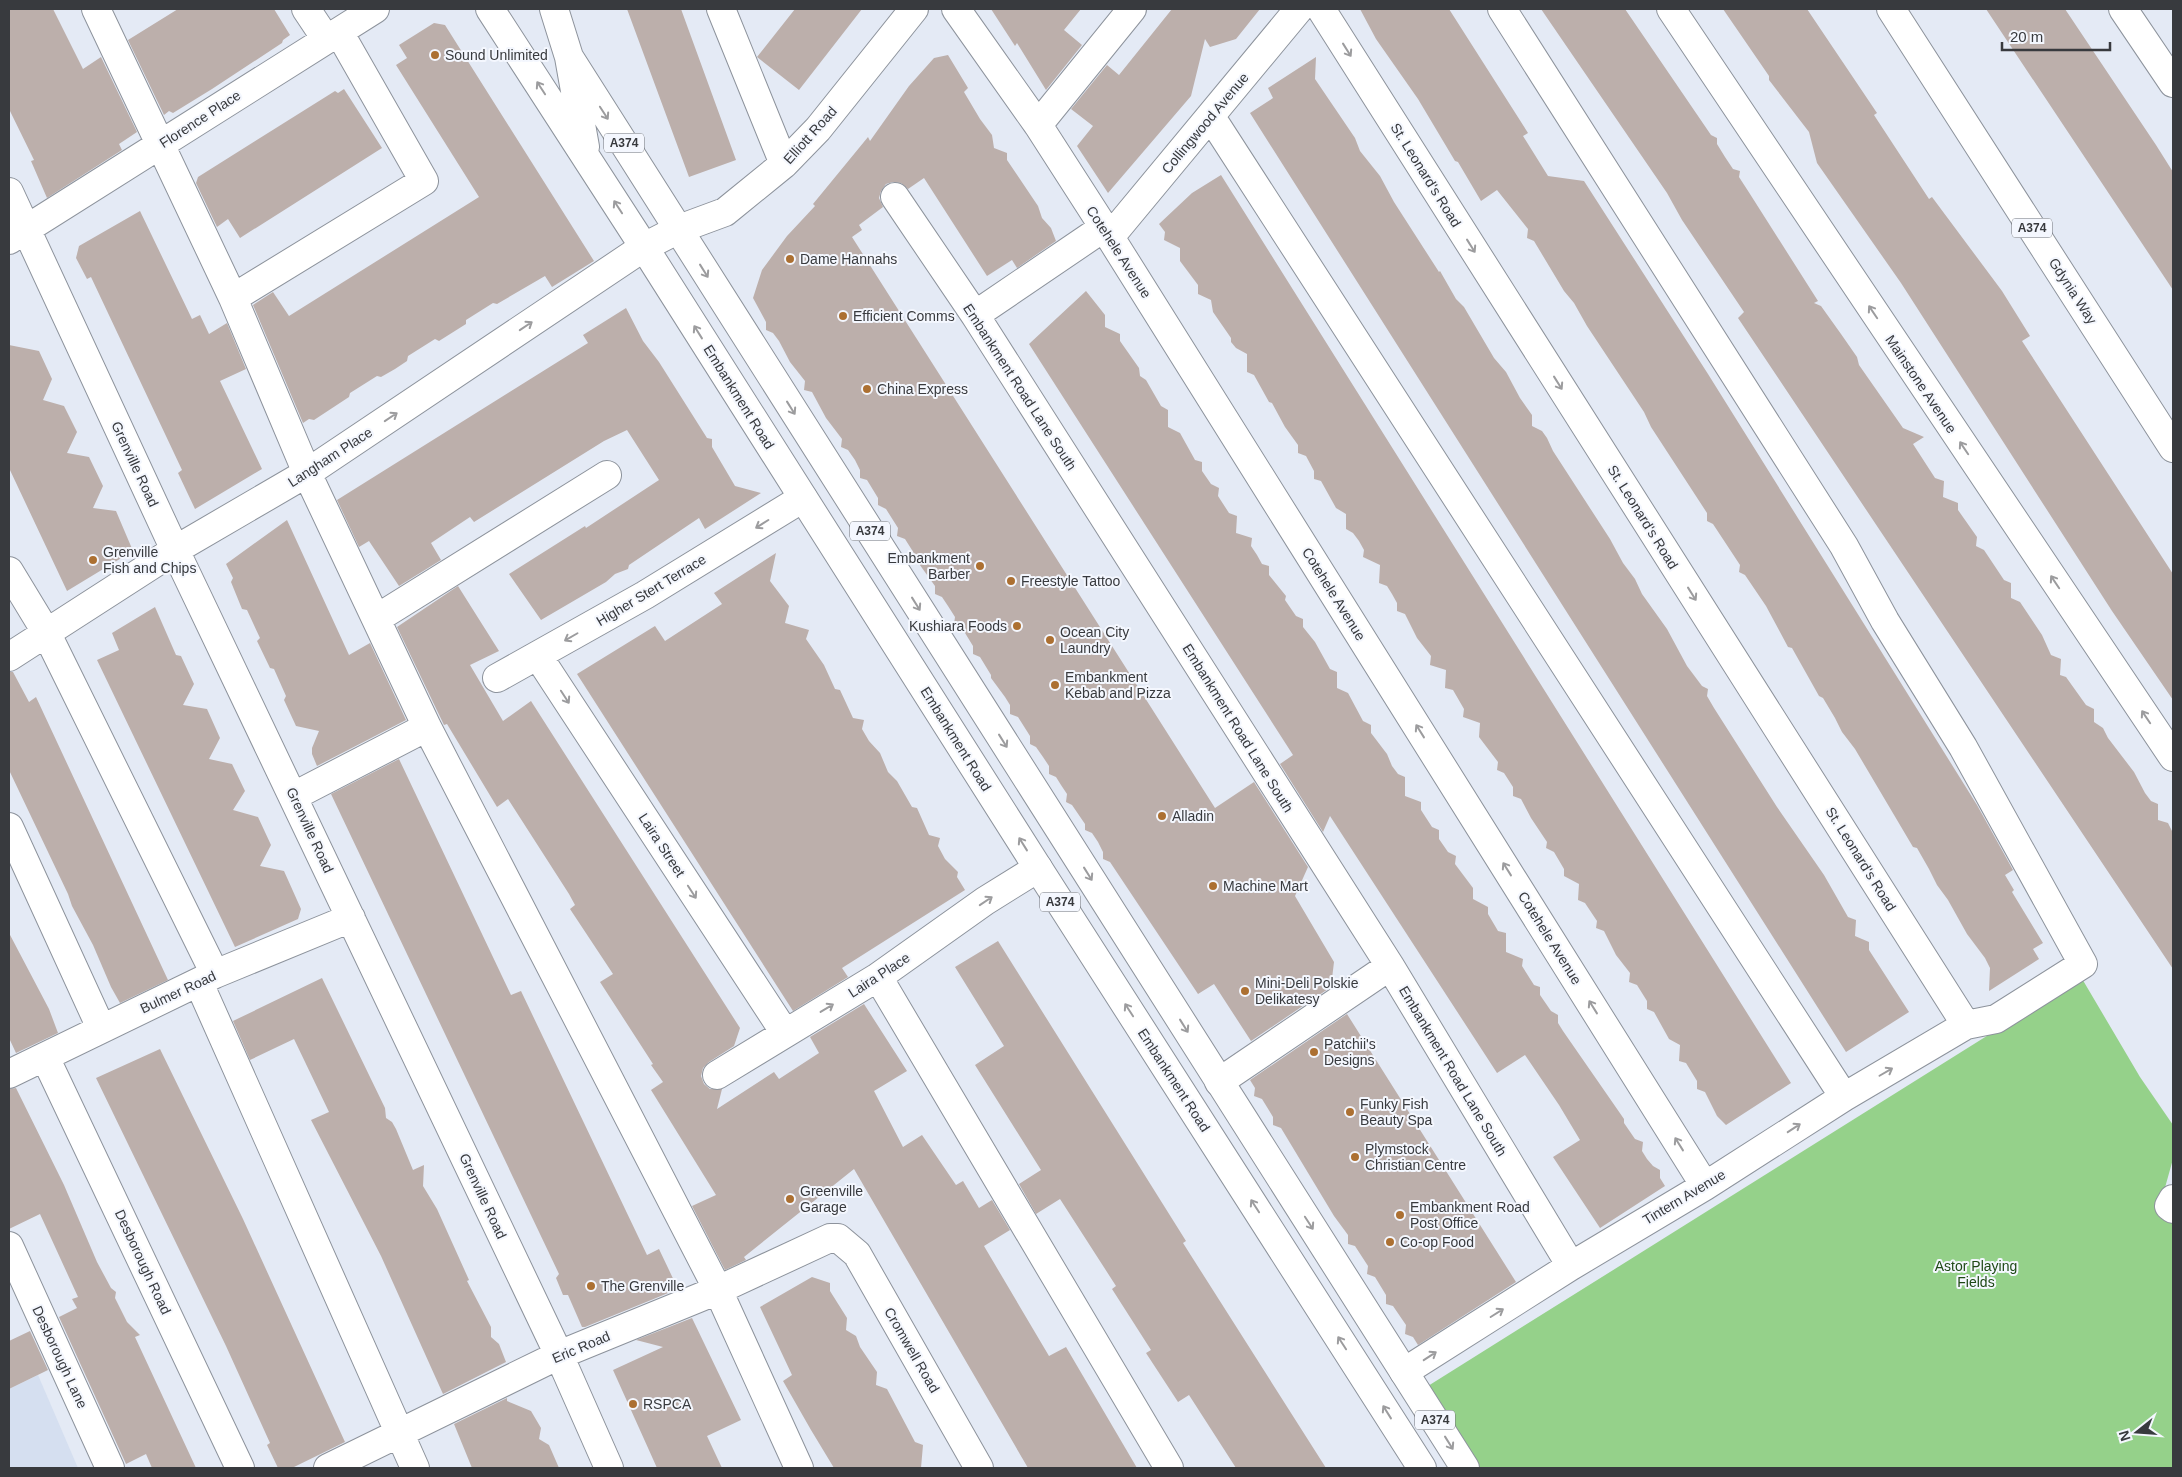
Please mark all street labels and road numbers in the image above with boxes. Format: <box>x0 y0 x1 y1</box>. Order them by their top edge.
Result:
street label: Collingwood Avenue <box>1158 69 1252 177</box>
street label: Florence Place <box>156 87 244 151</box>
street label: Elliott Road <box>780 103 840 167</box>
street label: St. Leonard's Road <box>1388 120 1464 230</box>
road number: A374 <box>604 134 644 152</box>
street label: Cotehele Avenue <box>1083 203 1155 301</box>
road number: A374 <box>2012 218 2052 238</box>
street label: Gdynia Way <box>2046 255 2100 327</box>
street label: Embankment Road Lane South <box>960 301 1080 473</box>
street label: Mainstone Avenue <box>1882 332 1960 436</box>
street label: Embankment Road <box>700 342 778 452</box>
street label: Grenville Road <box>108 419 162 509</box>
street label: Langham Place <box>285 424 375 490</box>
street label: St. Leonard's Road <box>1605 462 1681 572</box>
road number: A374 <box>850 522 890 540</box>
street label: Cotehele Avenue <box>1299 545 1369 644</box>
street label: Higher Stert Terrace <box>593 551 709 629</box>
street label: Embankment Road Lane South <box>1179 641 1297 815</box>
street label: Embankment Road <box>917 684 995 794</box>
street label: Grenville Road <box>283 785 337 875</box>
street label: St. Leonard's Road <box>1823 804 1899 914</box>
street label: Laira Street <box>636 810 688 880</box>
street label: Cotehele Avenue <box>1515 889 1585 988</box>
road number: A374 <box>1040 892 1080 912</box>
street label: Laira Place <box>845 949 913 1001</box>
street label: Bulmer Road <box>138 967 218 1017</box>
street label: Embankment Road Lane South <box>1396 983 1510 1159</box>
street label: Embankment Road <box>1135 1025 1213 1135</box>
street label: Grenville Road <box>456 1151 510 1241</box>
street label: Tintern Avenue <box>1640 1166 1728 1228</box>
street label: Desborough Road <box>112 1207 174 1317</box>
street label: Desborough Lane <box>29 1303 91 1411</box>
street label: Cromwell Road <box>881 1305 943 1395</box>
street label: Eric Road <box>550 1328 612 1366</box>
road number: A374 <box>1415 1410 1455 1430</box>

